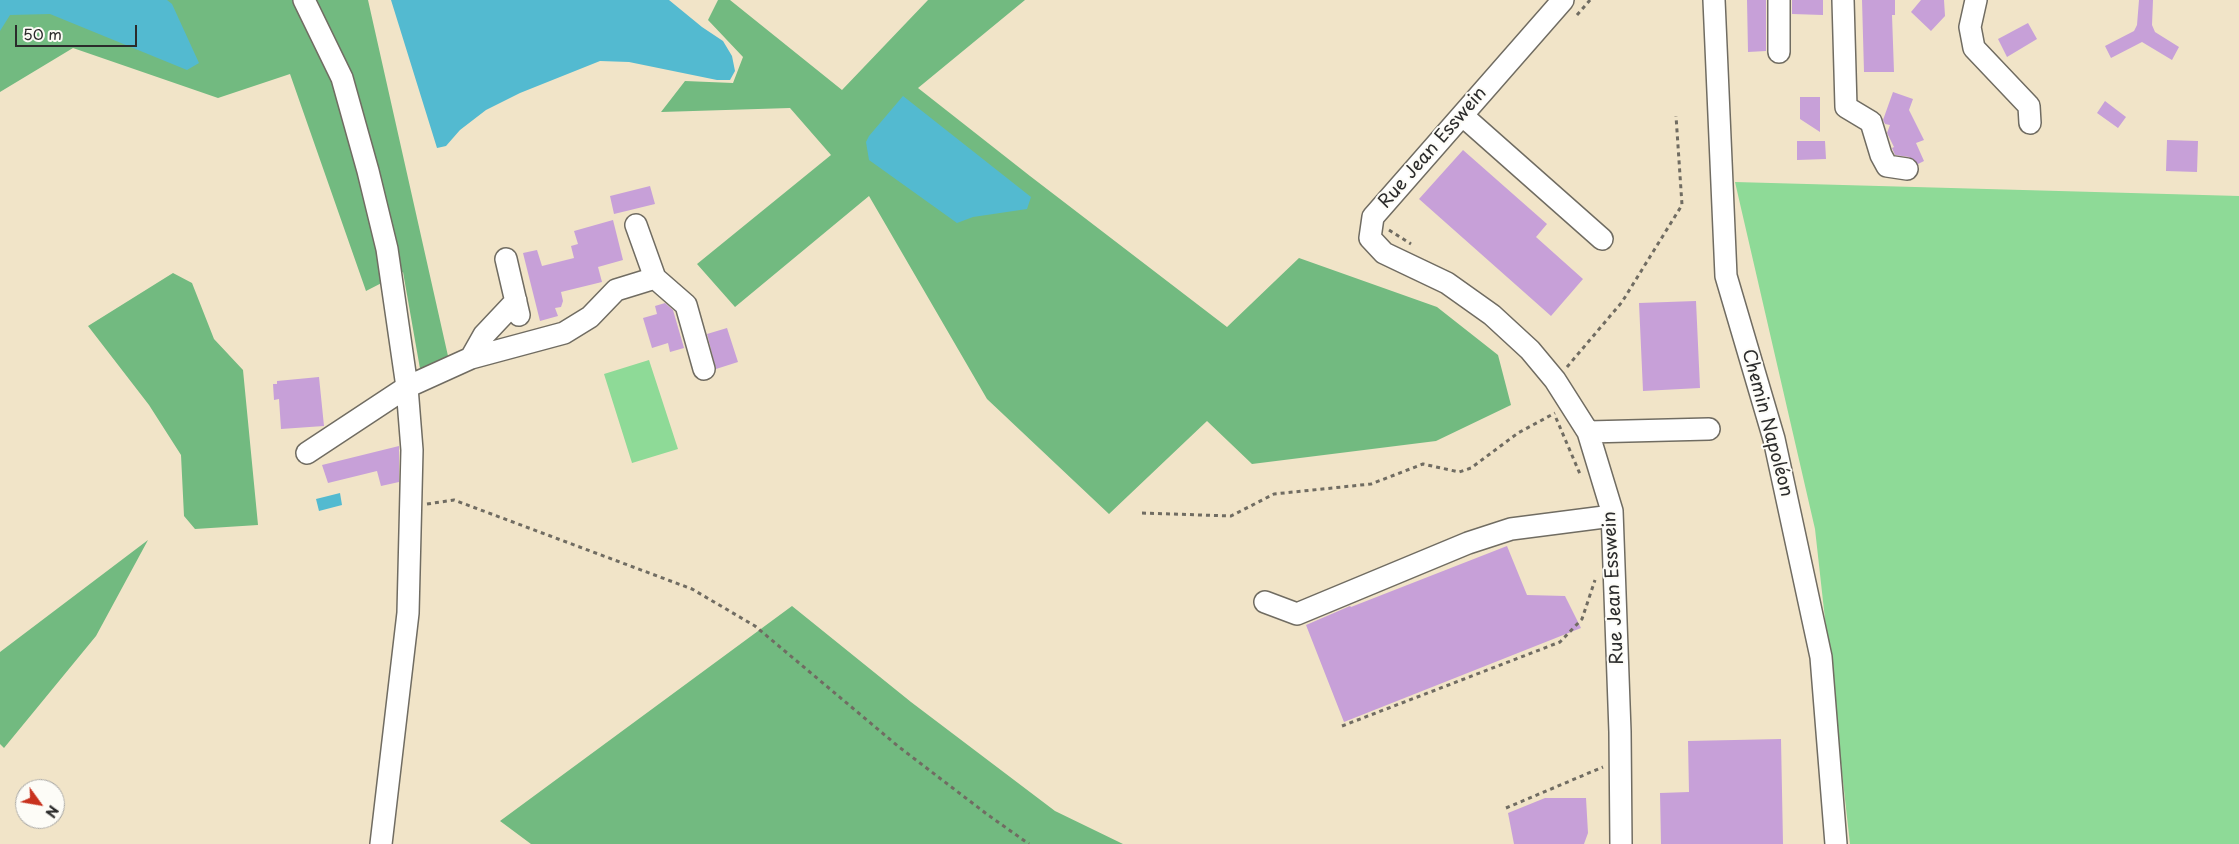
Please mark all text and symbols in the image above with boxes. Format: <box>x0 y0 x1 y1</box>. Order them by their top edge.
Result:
scale bar <box>18 15 140 47</box>
text: 50 m <box>23 22 62 45</box>
street label: Rue Jean Esswein <box>1374 83 1492 213</box>
street label: Chemin Napoléon <box>1737 347 1797 499</box>
street label: Rue Jean Esswein <box>1599 511 1629 665</box>
north arrow <box>15 779 65 829</box>
text: N <box>40 801 64 822</box>

